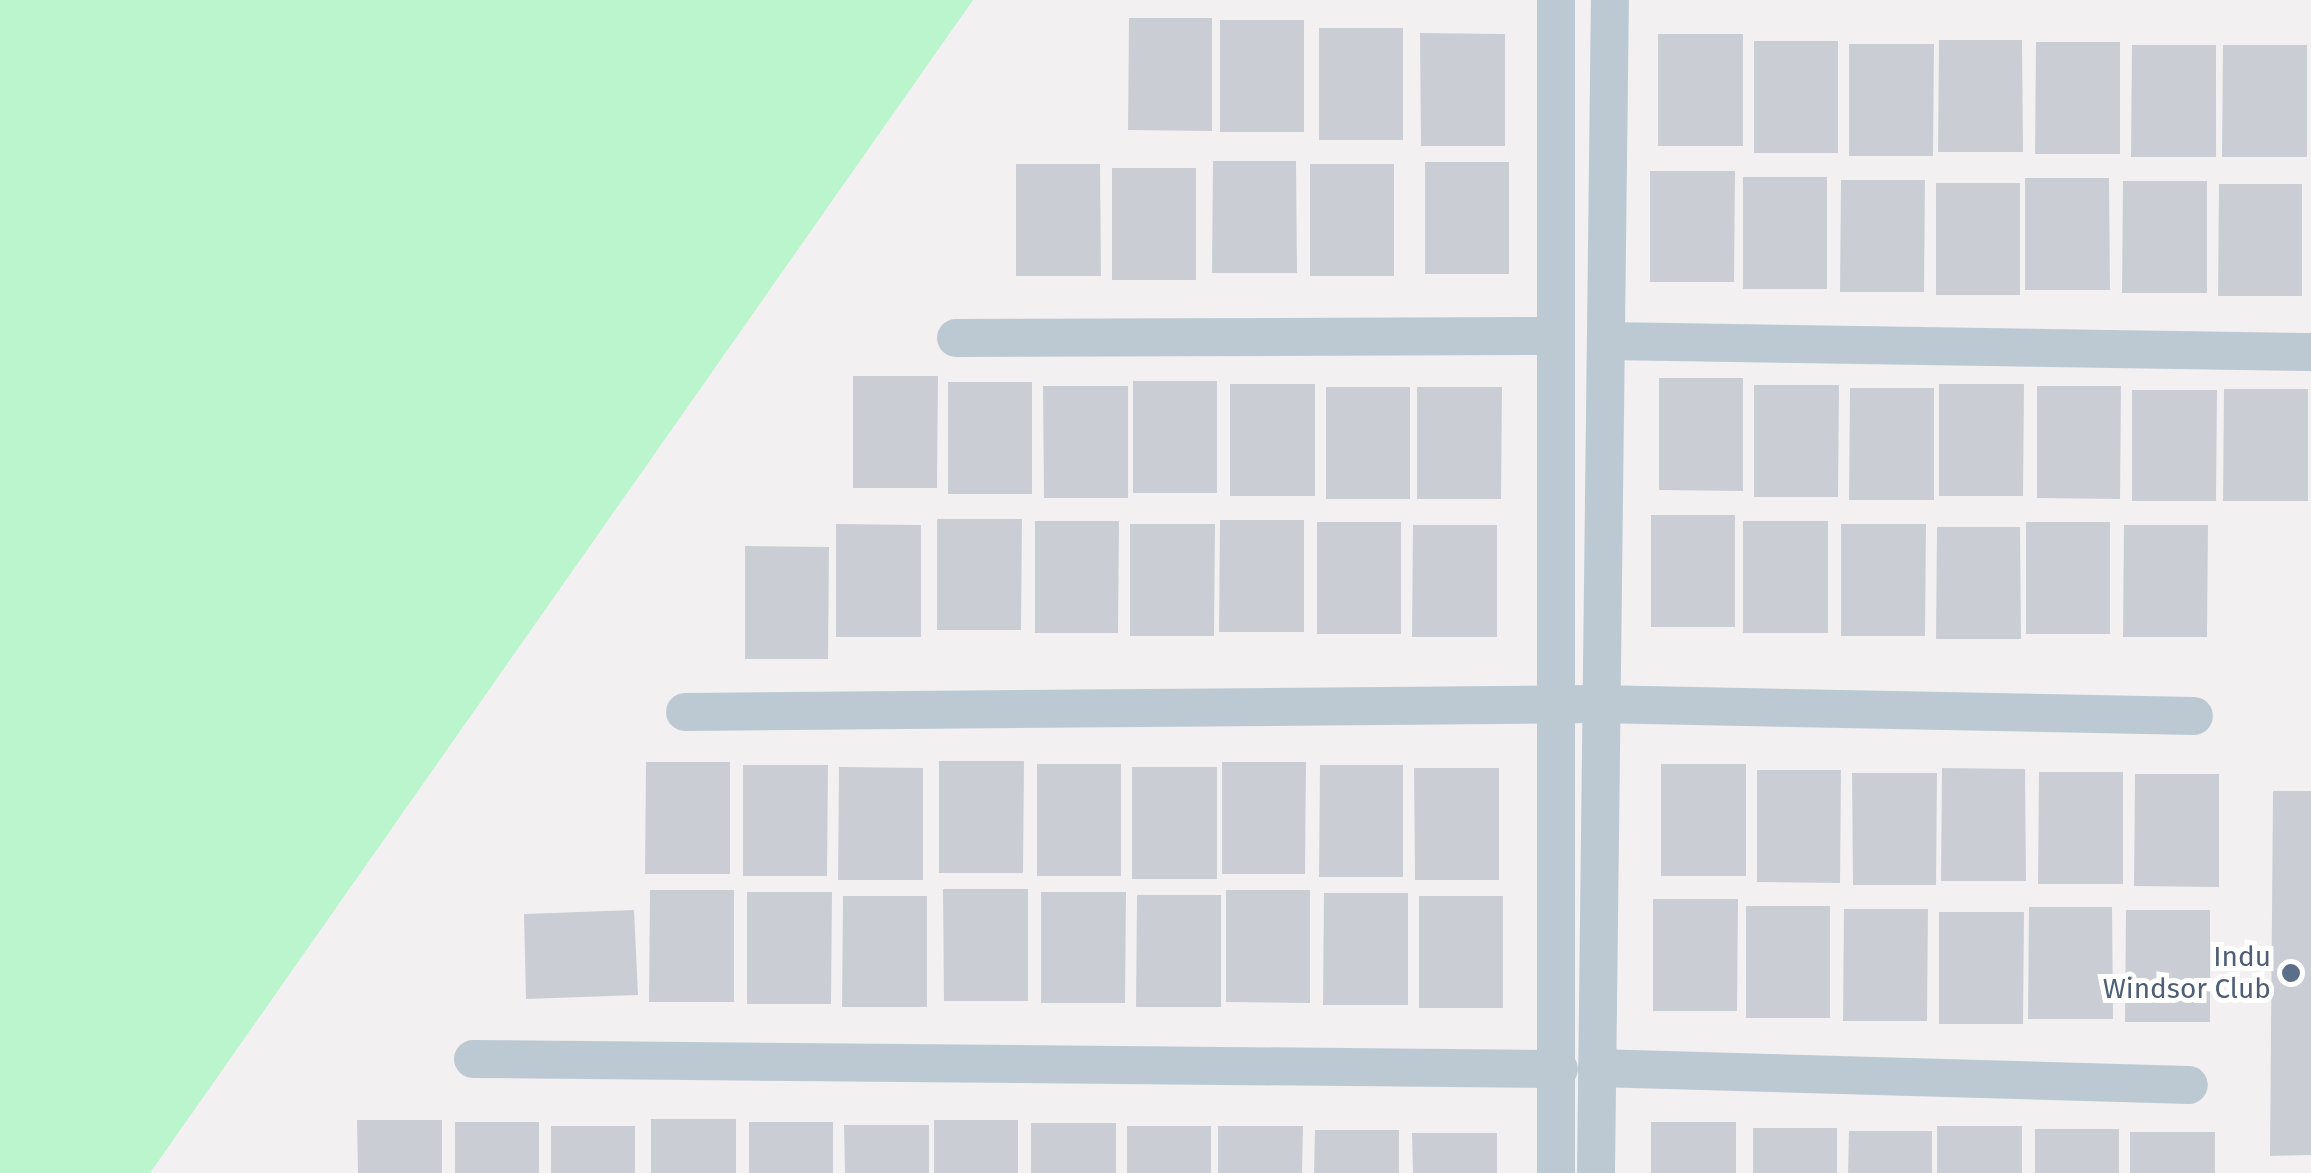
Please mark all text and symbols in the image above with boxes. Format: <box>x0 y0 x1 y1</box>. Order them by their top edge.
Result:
place label: Indu Windsor Club <box>2103 940 2271 1006</box>
marker: Indu Windsor Club <box>2280 962 2302 984</box>

